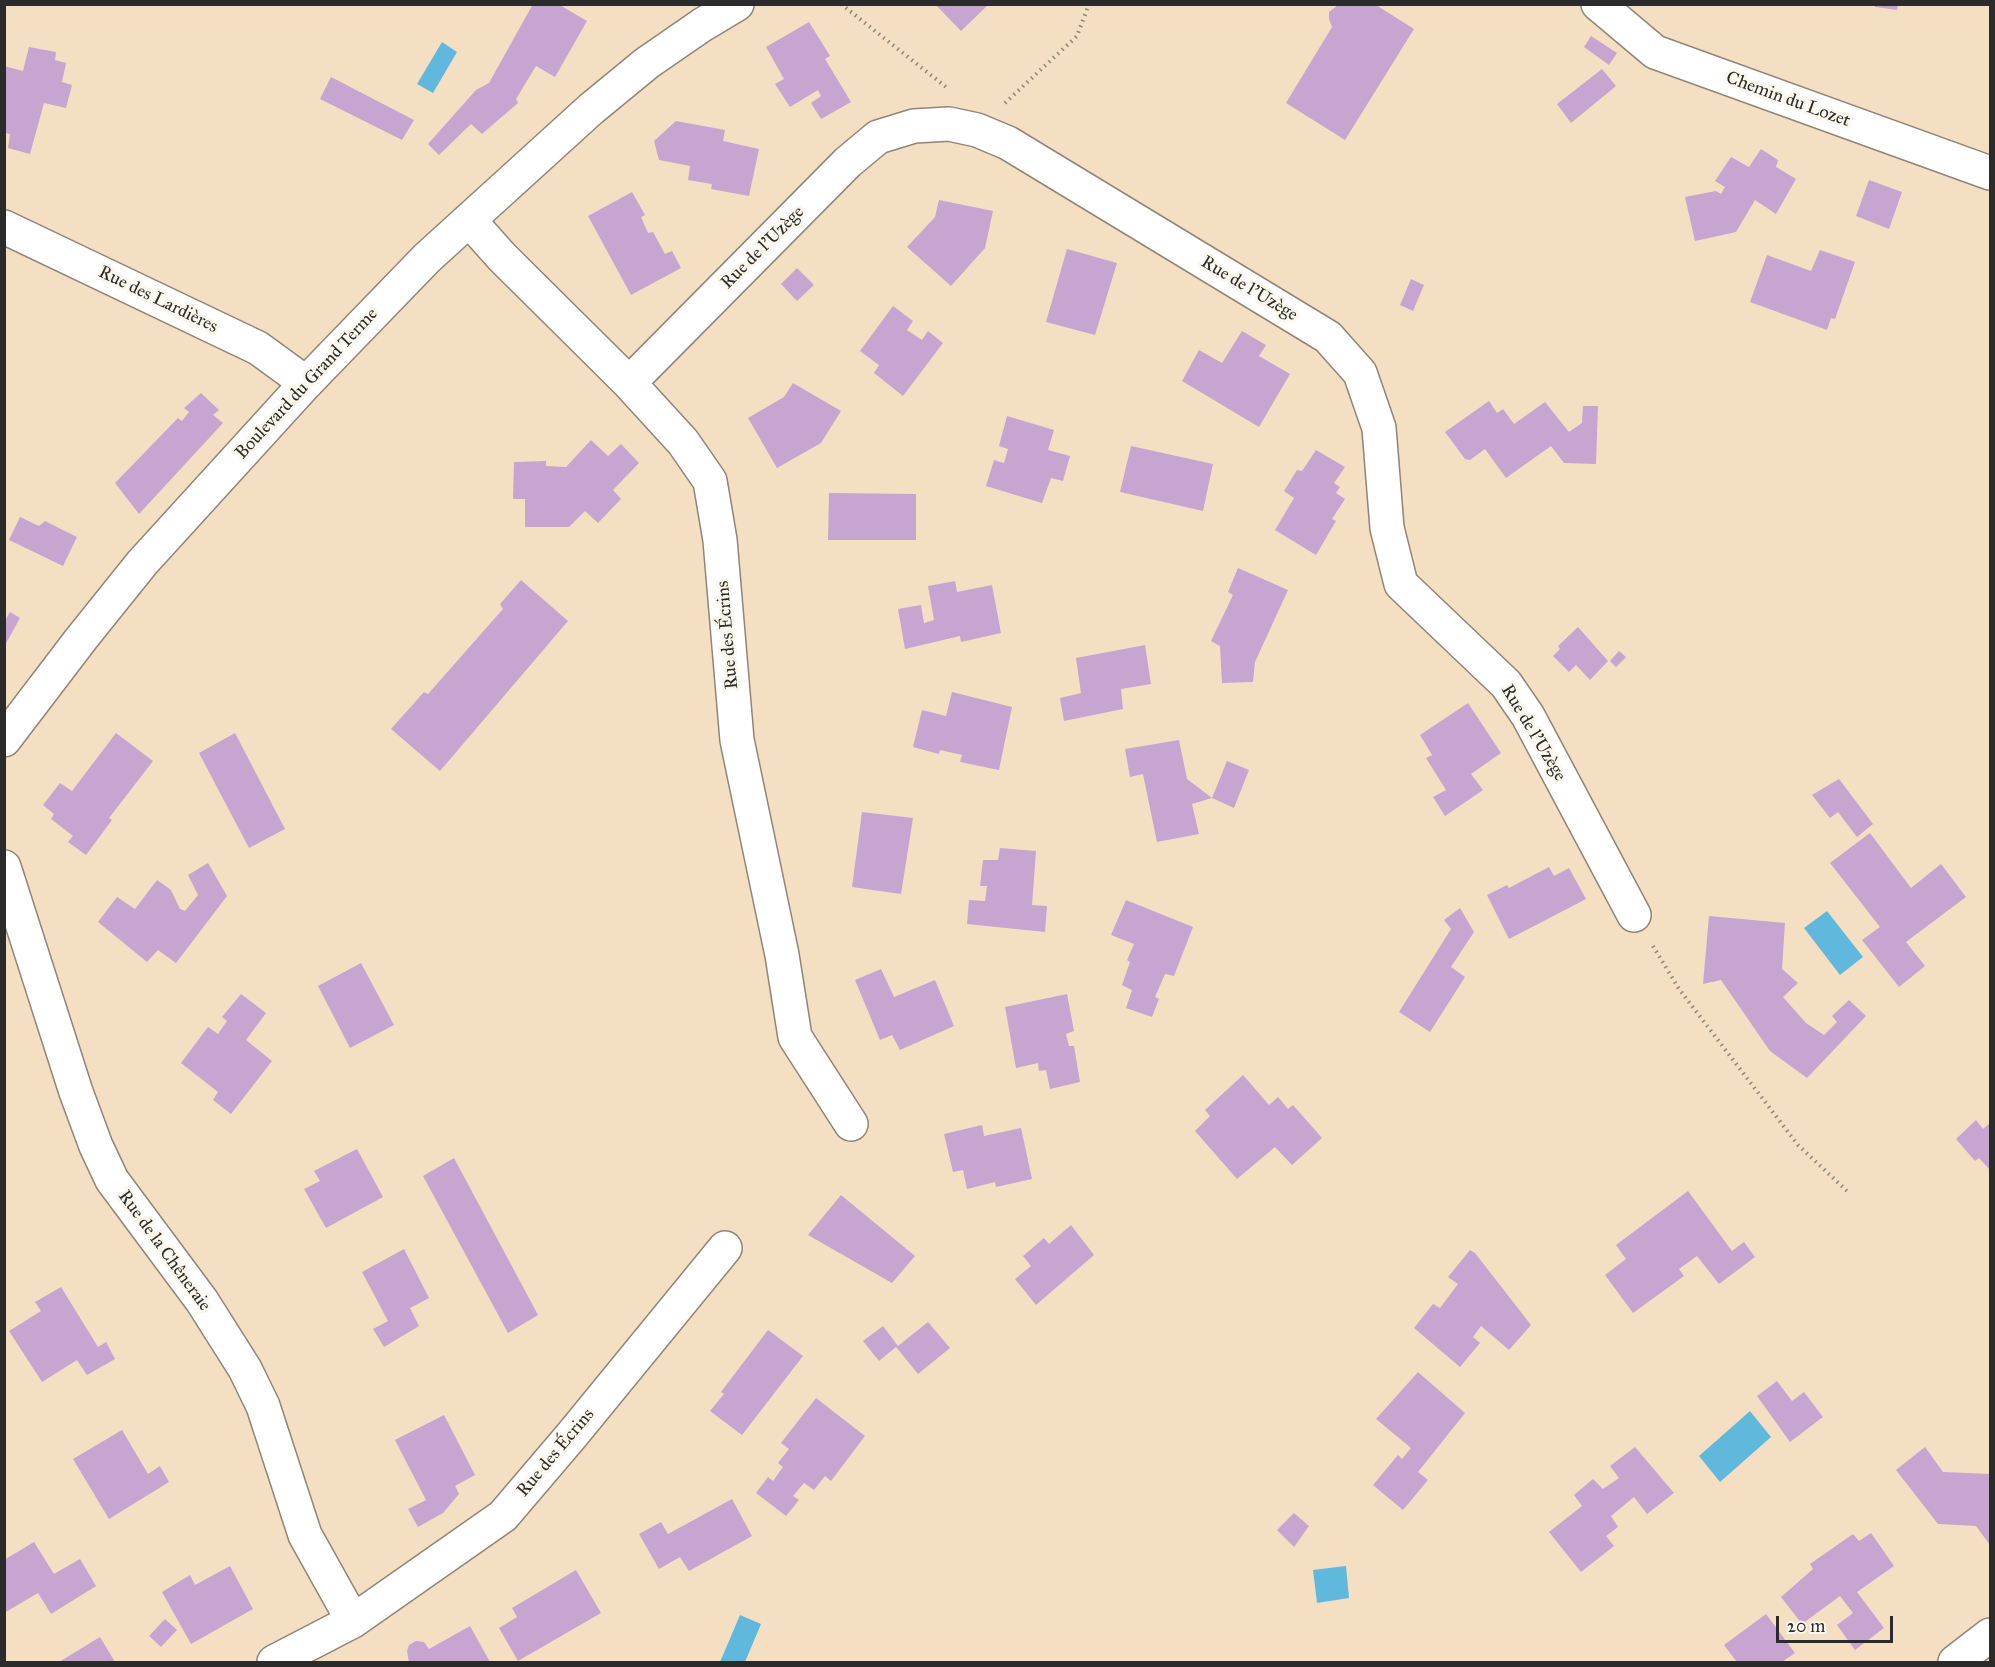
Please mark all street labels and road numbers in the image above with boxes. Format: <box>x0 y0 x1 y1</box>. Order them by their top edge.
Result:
street label: Chemin du Lozet <box>1723 68 1853 132</box>
street label: Rue de l'Uzège <box>717 202 809 294</box>
street label: Rue de l'Uzège <box>1197 252 1301 326</box>
street label: Rue des Lardières <box>95 262 221 338</box>
street label: Boulevard du Grand Terme <box>231 304 383 464</box>
street label: Rue des Écrins <box>712 580 744 690</box>
street label: Rue de l'Uzège <box>1496 681 1570 785</box>
street label: Rue de la Chêneraie <box>113 1186 215 1316</box>
street label: Rue des Écrins <box>513 1404 599 1502</box>

